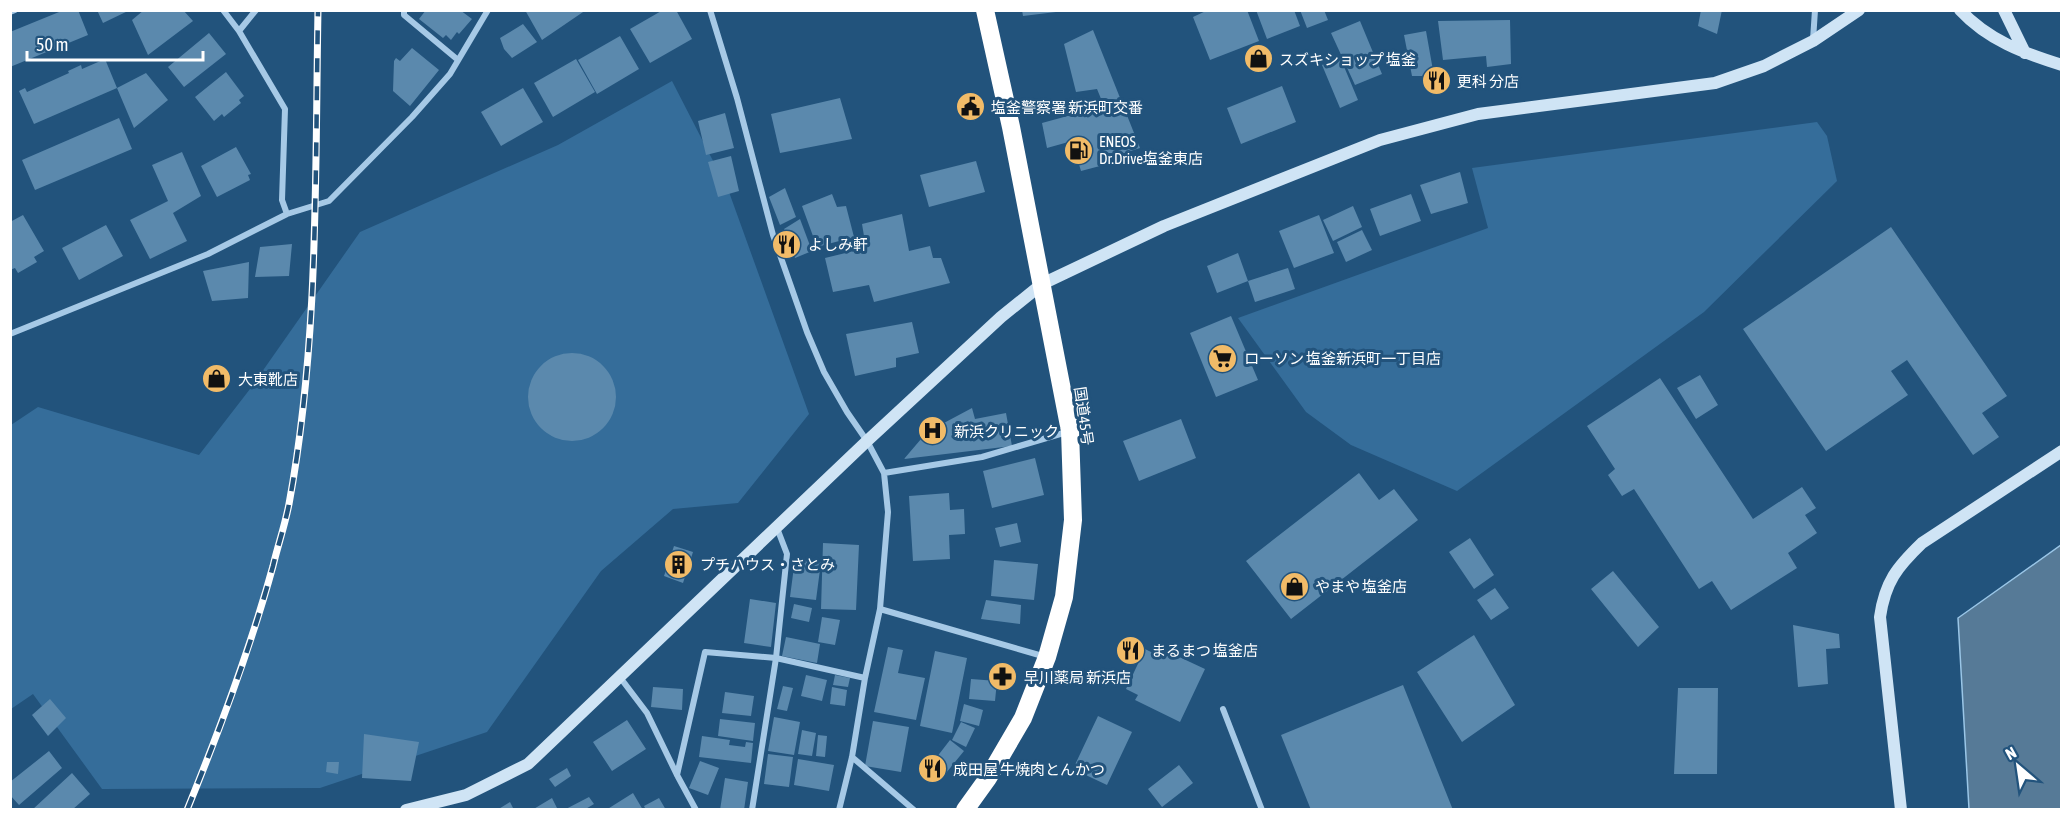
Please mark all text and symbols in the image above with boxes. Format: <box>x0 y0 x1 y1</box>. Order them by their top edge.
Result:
scale bar <box>27 24 202 62</box>
text: 50 m <box>36 34 68 55</box>
shop icon: スズキショップ 塩釜 <box>1242 43 1274 75</box>
place label: スズキショップ 塩釜 <box>1279 51 1416 68</box>
restaurant icon: 更科 分店 <box>1420 65 1452 97</box>
place label: 更科 分店 <box>1457 73 1519 90</box>
public building icon: 塩釜警察署 新浜町交番 <box>954 91 986 123</box>
place label: 塩釜警察署 新浜町交番 <box>991 99 1143 116</box>
place label: ENEOS Dr.Drive塩釜東店 <box>1099 133 1203 167</box>
fuel station icon: ENEOS Dr.Drive塩釜東店 <box>1062 134 1094 166</box>
restaurant icon: よしみ軒 <box>771 228 803 260</box>
place label: よしみ軒 <box>808 236 868 253</box>
supermarket icon: ローソン 塩釜新浜町一丁目店 <box>1207 342 1239 374</box>
place label: ローソン 塩釜新浜町一丁目店 <box>1244 350 1441 367</box>
shop icon: 大東靴店 <box>201 363 233 395</box>
place label: 大東靴店 <box>238 371 298 388</box>
street label: 国道45号 <box>1071 386 1097 446</box>
hospital icon: 新浜クリニック <box>917 415 949 447</box>
place label: 新浜クリニック <box>954 423 1059 440</box>
building icon: プチハウス・さとみ <box>663 548 695 580</box>
place label: プチハウス・さとみ <box>700 556 835 573</box>
shop icon: やまや 塩釜店 <box>1278 570 1310 602</box>
place label: やまや 塩釜店 <box>1315 578 1407 595</box>
restaurant icon: まるまつ 塩釜店 <box>1114 634 1146 666</box>
place label: まるまつ 塩釜店 <box>1151 642 1258 659</box>
pharmacy icon: 早川薬局 新浜店 <box>987 661 1019 693</box>
place label: 早川薬局 新浜店 <box>1024 669 1131 686</box>
north arrow <box>1988 736 2048 796</box>
text: N <box>2002 743 2019 763</box>
restaurant icon: 成田屋 牛焼肉とんかつ <box>916 753 948 785</box>
place label: 成田屋 牛焼肉とんかつ <box>953 761 1105 778</box>

